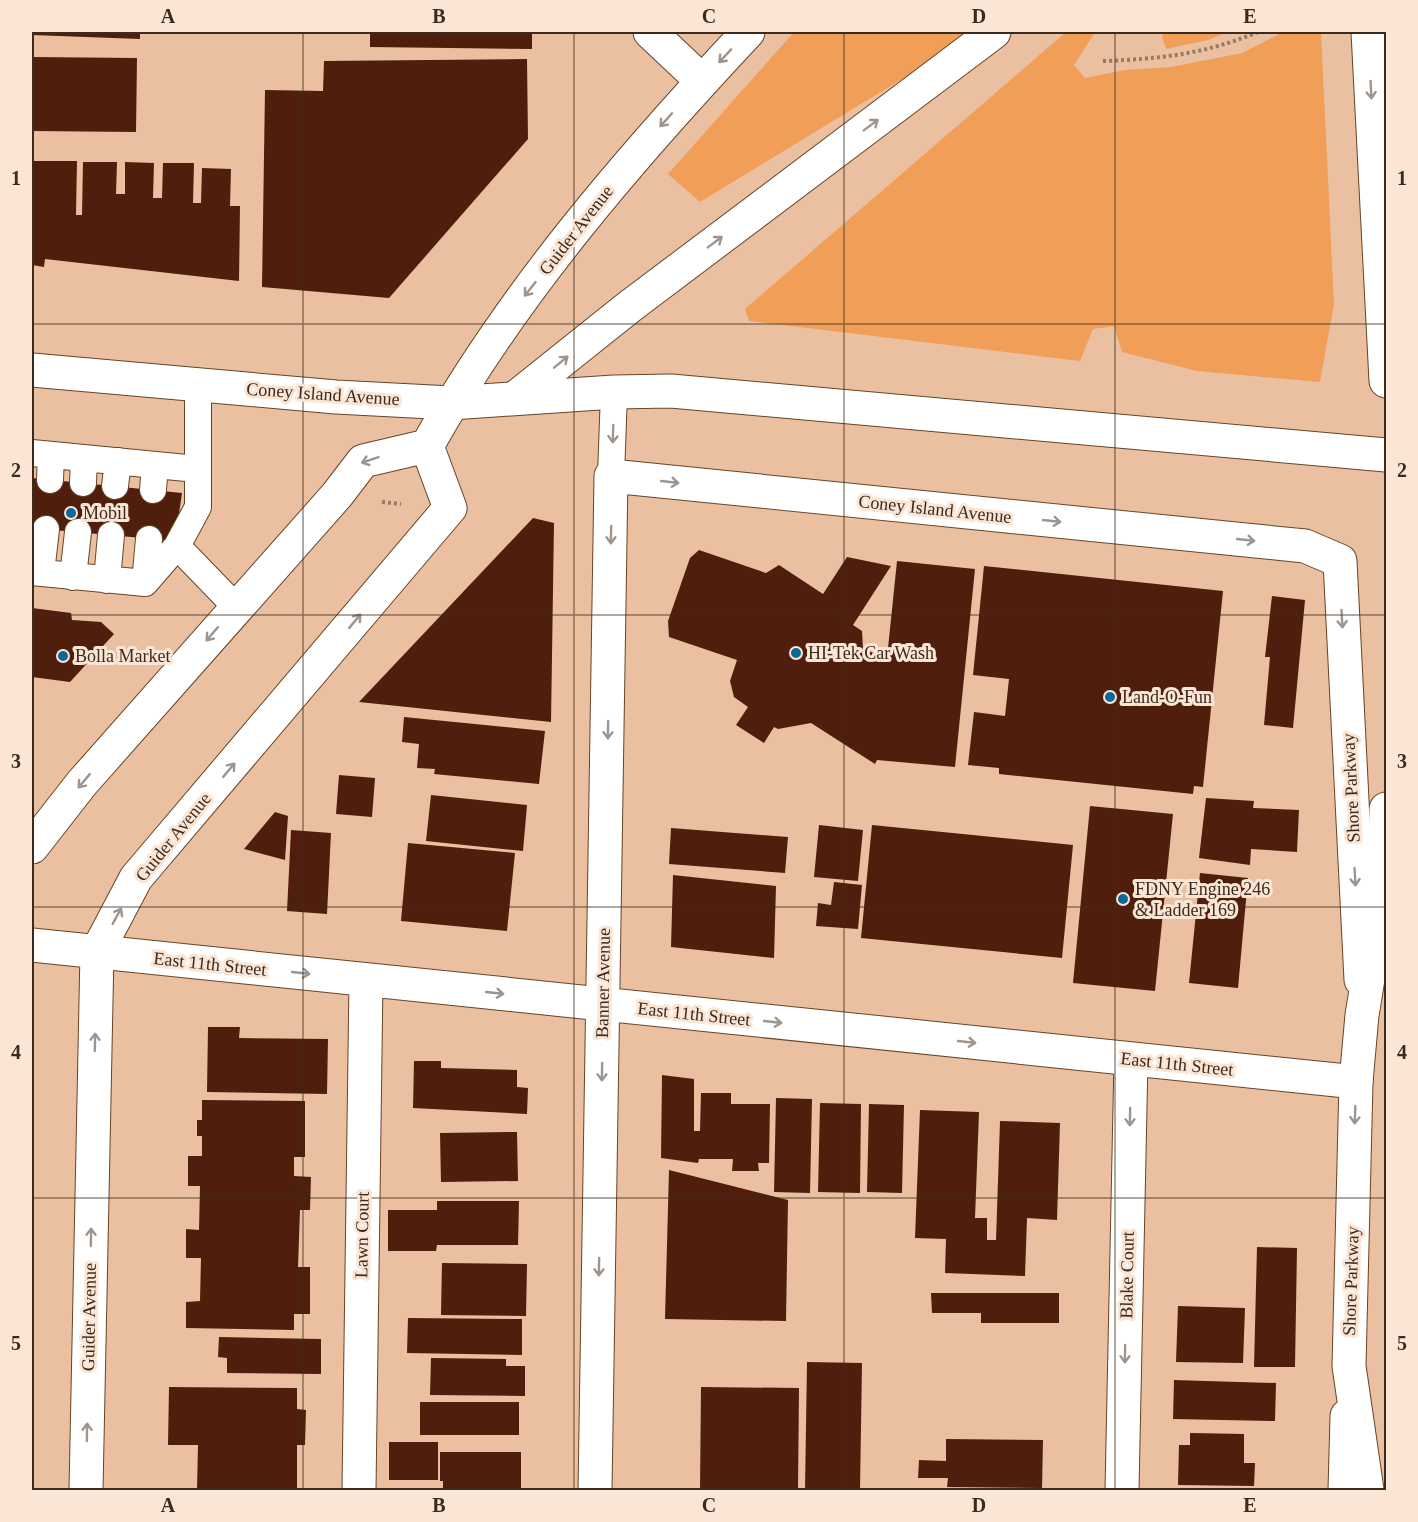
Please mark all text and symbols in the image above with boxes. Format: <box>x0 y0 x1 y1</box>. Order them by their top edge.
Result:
text: A <box>161 5 176 27</box>
text: B <box>432 5 446 27</box>
text: C <box>702 5 716 27</box>
text: D <box>972 5 986 27</box>
text: E <box>1243 5 1257 27</box>
one-way arrow <box>718 48 732 63</box>
one-way arrow <box>1365 79 1376 99</box>
one-way arrow <box>659 113 673 128</box>
one-way arrow <box>862 118 878 131</box>
text: 1 <box>11 167 21 189</box>
text: 1 <box>1397 167 1407 189</box>
street label: Guider Avenue <box>535 181 617 279</box>
one-way arrow <box>707 236 723 249</box>
one-way arrow <box>524 280 537 296</box>
one-way arrow <box>553 355 569 368</box>
street label: Coney Island Avenue <box>246 379 400 409</box>
one-way arrow <box>607 423 619 443</box>
one-way arrow <box>362 456 380 467</box>
text: 2 <box>11 459 21 481</box>
text: 2 <box>1397 459 1407 481</box>
one-way arrow <box>659 477 679 488</box>
street label: Coney Island Avenue <box>858 491 1012 527</box>
place label: Mobil <box>83 503 127 523</box>
marker: Mobil <box>64 506 78 520</box>
one-way arrow <box>1041 516 1061 527</box>
one-way arrow <box>605 524 617 544</box>
one-way arrow <box>1235 535 1255 546</box>
one-way arrow <box>1337 609 1348 629</box>
one-way arrow <box>348 614 362 629</box>
one-way arrow <box>205 626 219 641</box>
place label: HI-Tek Car Wash <box>808 643 934 663</box>
place label: Bolla Market <box>75 646 170 666</box>
marker: HI-Tek Car Wash <box>789 646 803 660</box>
marker: Bolla Market <box>56 649 70 663</box>
place label: Land-O-Fun <box>1122 687 1212 707</box>
marker: Land-O-Fun <box>1103 690 1117 704</box>
one-way arrow <box>602 719 613 739</box>
street label: Shore Parkway <box>1338 733 1364 843</box>
text: 3 <box>11 750 21 772</box>
text: 3 <box>1397 750 1407 772</box>
one-way arrow <box>222 762 235 778</box>
one-way arrow <box>77 773 90 789</box>
street label: Guider Avenue <box>131 789 215 885</box>
one-way arrow <box>1350 866 1361 886</box>
place label: FDNY Engine 246 & Ladder 169 <box>1135 879 1270 920</box>
marker: FDNY Engine 246 & Ladder 169 <box>1116 892 1130 906</box>
one-way arrow <box>112 907 123 925</box>
street label: Banner Avenue <box>592 928 614 1038</box>
street label: East 11th Street <box>153 948 267 980</box>
one-way arrow <box>291 968 311 979</box>
one-way arrow <box>485 988 504 999</box>
street label: East 11th Street <box>637 998 751 1030</box>
one-way arrow <box>762 1017 782 1028</box>
one-way arrow <box>89 1033 101 1053</box>
one-way arrow <box>956 1037 976 1048</box>
text: 4 <box>11 1041 21 1063</box>
text: 4 <box>1397 1041 1407 1063</box>
street label: East 11th Street <box>1120 1048 1234 1080</box>
one-way arrow <box>596 1061 608 1081</box>
one-way arrow <box>1350 1105 1361 1125</box>
one-way arrow <box>1124 1107 1135 1127</box>
street label: Lawn Court <box>351 1192 373 1278</box>
street label: Shore Parkway <box>1339 1226 1363 1336</box>
one-way arrow <box>85 1228 97 1248</box>
street label: Blake Court <box>1116 1231 1138 1319</box>
one-way arrow <box>593 1256 604 1276</box>
street label: Guider Avenue <box>78 1263 100 1371</box>
text: 5 <box>11 1332 21 1354</box>
text: 5 <box>1397 1332 1407 1354</box>
one-way arrow <box>1119 1344 1131 1364</box>
one-way arrow <box>81 1423 93 1443</box>
text: A <box>161 1494 176 1516</box>
text: B <box>432 1494 446 1516</box>
text: C <box>702 1494 716 1516</box>
text: D <box>972 1494 986 1516</box>
text: E <box>1243 1494 1257 1516</box>

